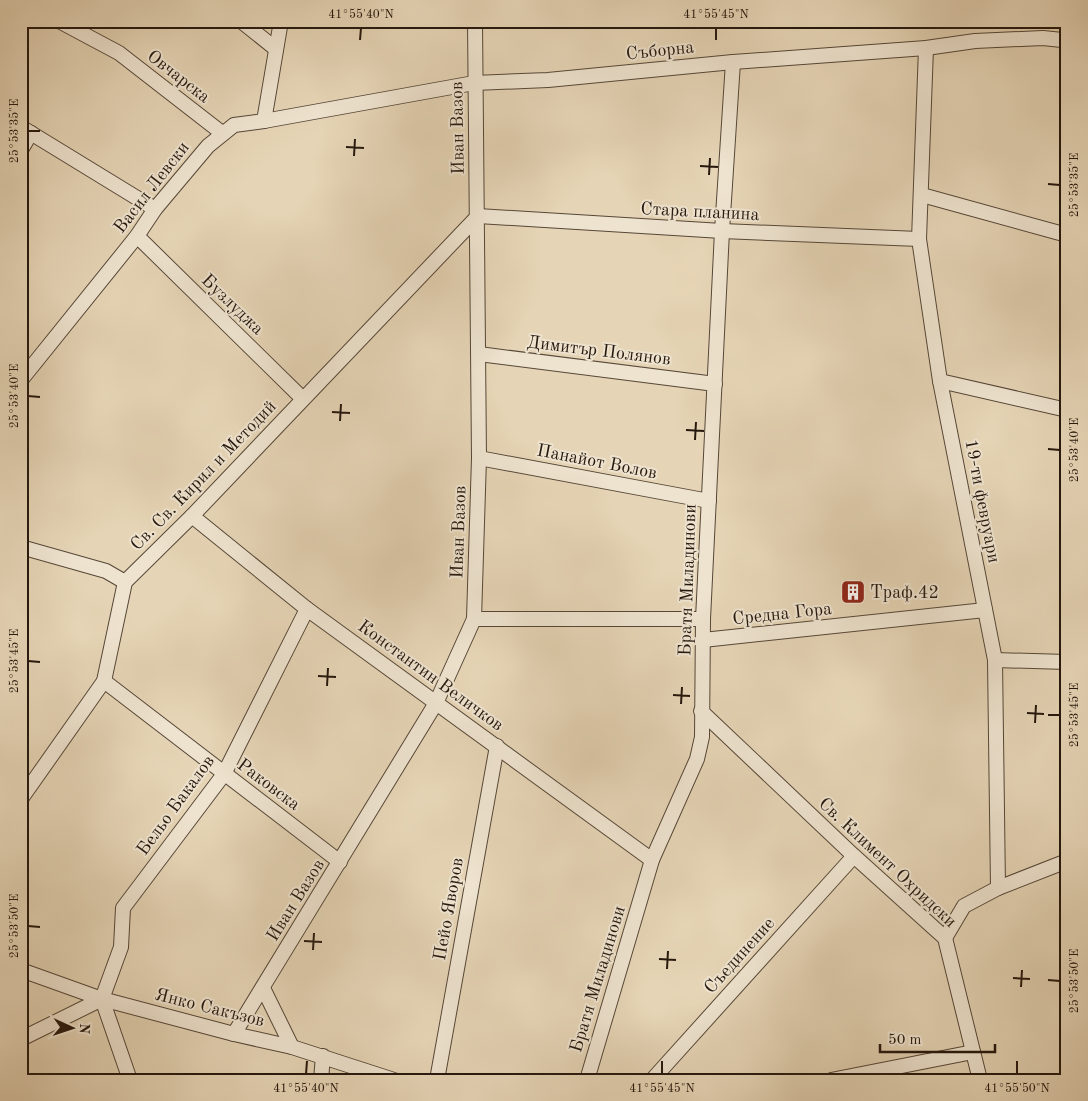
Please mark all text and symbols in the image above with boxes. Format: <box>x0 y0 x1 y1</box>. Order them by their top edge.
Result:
text: 41°55'40"N <box>328 8 394 21</box>
text: 41°55'45"N <box>683 8 749 21</box>
street label: Съборна <box>625 38 695 64</box>
street label: Овчарска <box>144 47 213 107</box>
street label: Иван Вазов <box>448 81 468 175</box>
text: 25°53'35"E <box>8 99 21 163</box>
street label: Васил Левски <box>111 139 193 237</box>
text: 25°53'35"E <box>1068 153 1081 217</box>
street label: Стара планина <box>640 200 760 224</box>
street label: Бузлуджа <box>198 271 267 339</box>
street label: Димитър Полянов <box>526 333 672 369</box>
text: 25°53'40"E <box>8 364 21 428</box>
street label: Св. Св. Кирил и Методий <box>128 397 280 554</box>
text: 25°53'40"E <box>1068 418 1081 482</box>
street label: 19-ти февруари <box>960 438 1003 565</box>
street label: Панайот Волов <box>535 442 658 482</box>
street label: Иван Вазов <box>448 485 470 579</box>
street label: Братя Миладинови <box>676 504 700 656</box>
building icon: Траф.42 <box>840 579 866 605</box>
place label: Траф.42 <box>870 584 939 603</box>
street label: Средна Гора <box>732 600 833 628</box>
street label: Константин Величков <box>354 617 507 735</box>
text: 25°53'45"E <box>8 629 21 693</box>
text: 25°53'45"E <box>1068 683 1081 747</box>
street label: Бельо Бакалов <box>134 752 218 859</box>
street label: Раковска <box>234 755 303 814</box>
street label: Св. Климент Охридски <box>815 794 960 931</box>
street label: Иван Вазов <box>264 856 328 945</box>
street label: Пейо Яворов <box>431 856 467 962</box>
text: 25°53'50"E <box>8 894 21 958</box>
street label: Братя Миладинови <box>567 904 629 1055</box>
street label: Съединение <box>701 914 778 997</box>
text: 25°53'50"E <box>1068 949 1081 1013</box>
street label: Янко Сакъзов <box>153 986 266 1030</box>
north arrow <box>48 1004 98 1054</box>
scale bar <box>880 1021 996 1053</box>
text: N <box>77 1023 91 1035</box>
text: 50 m <box>888 1033 922 1048</box>
text: 41°55'40"N <box>273 1082 339 1095</box>
text: 41°55'45"N <box>629 1082 695 1095</box>
text: 41°55'50"N <box>984 1082 1050 1095</box>

